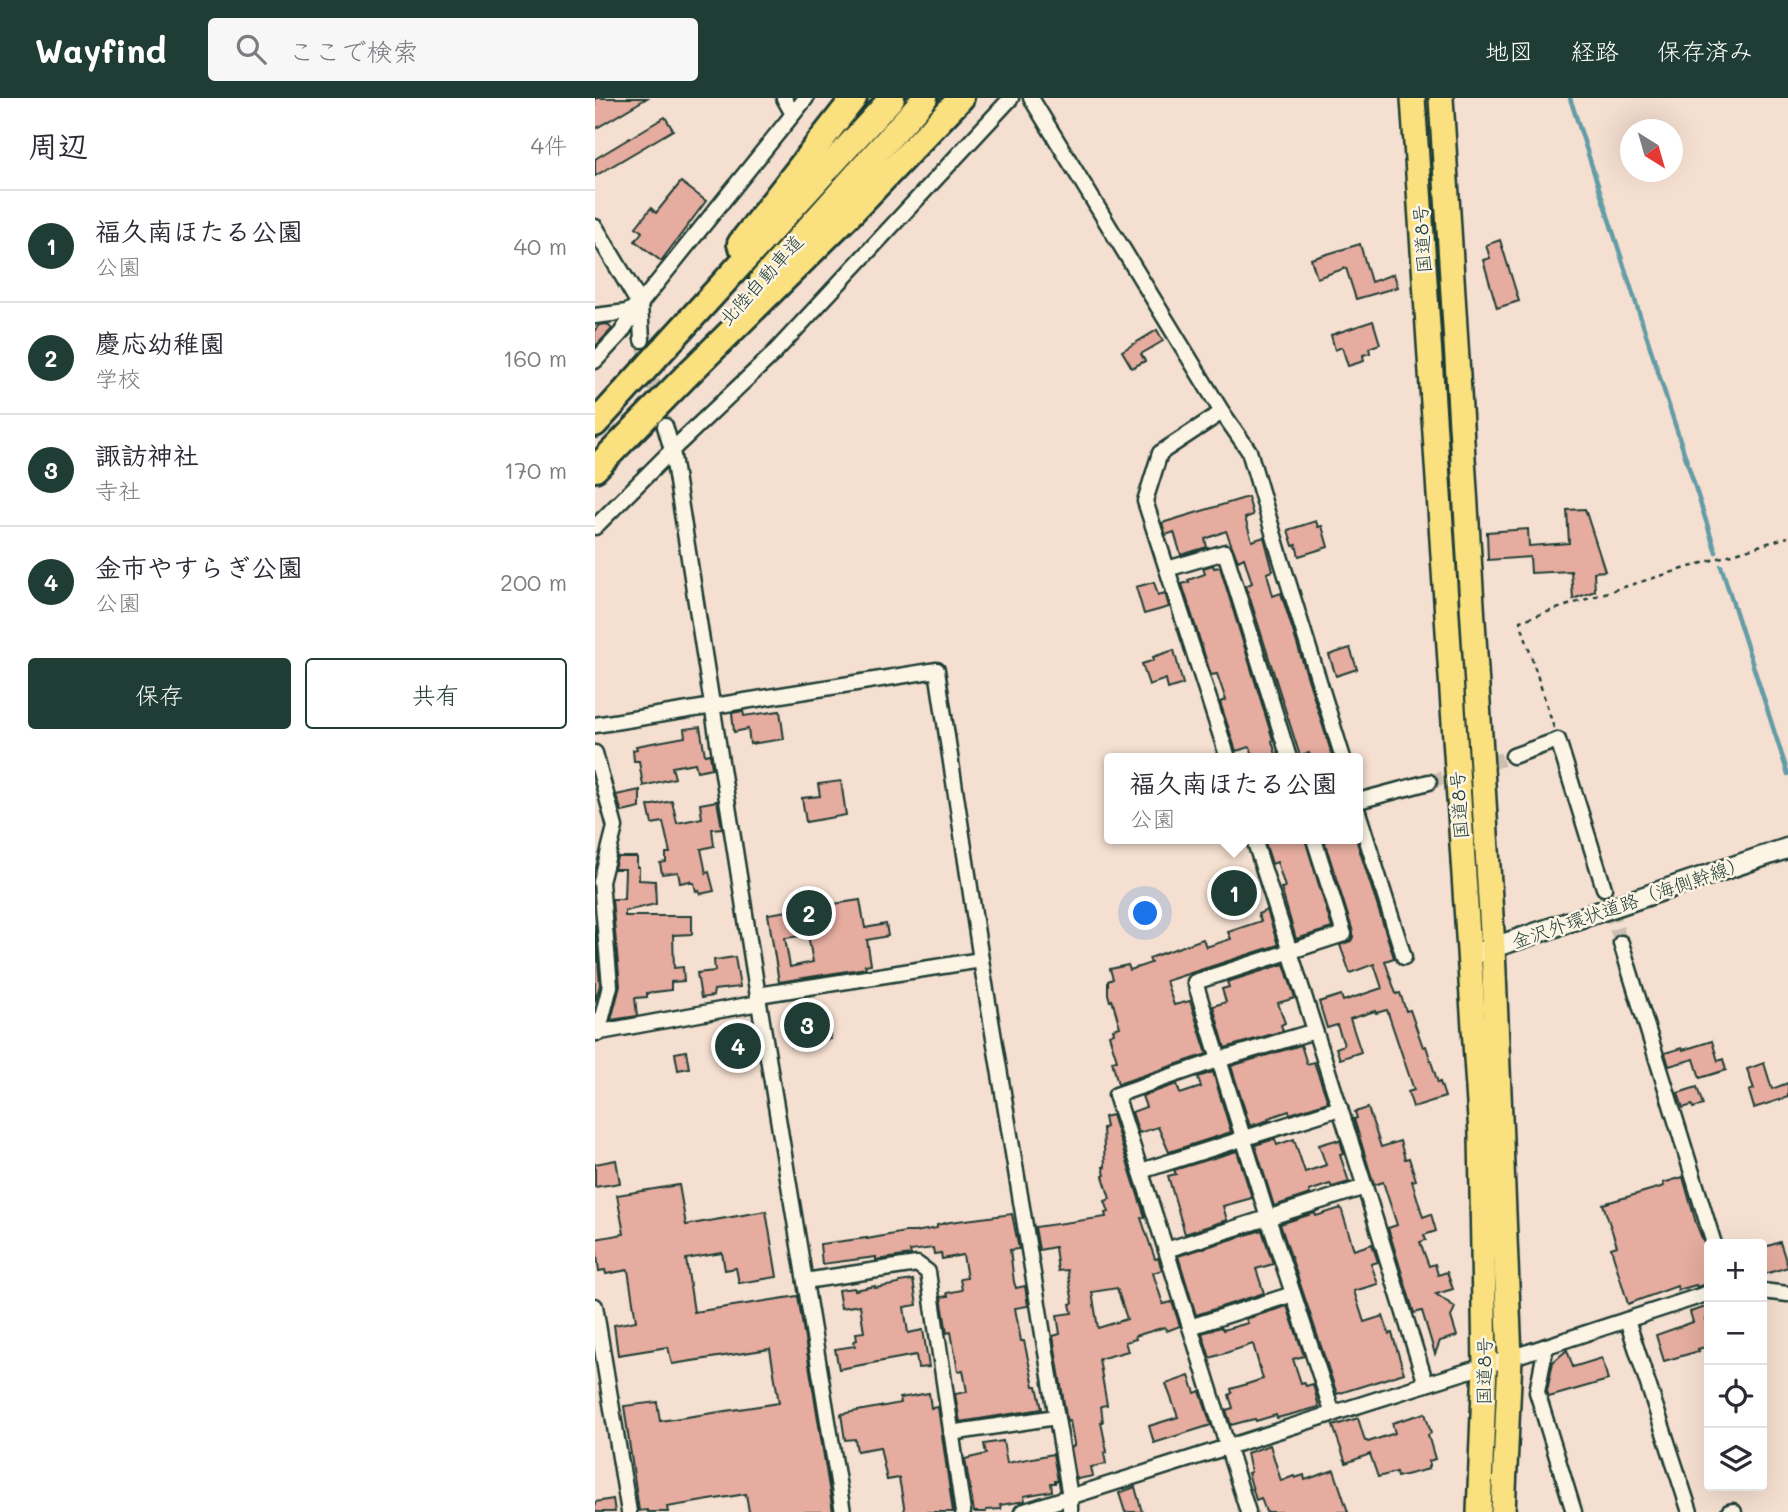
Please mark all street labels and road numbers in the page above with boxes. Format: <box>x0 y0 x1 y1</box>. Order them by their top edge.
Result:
street label: 国道8号 <box>1407 204 1436 274</box>
street label: 北陸自動車道 <box>713 229 808 330</box>
street label: 国道8号 <box>1444 770 1473 840</box>
street label: 金沢外環状道路（海側幹線） <box>1508 849 1750 954</box>
street label: 国道8号 <box>1470 1337 1497 1405</box>

